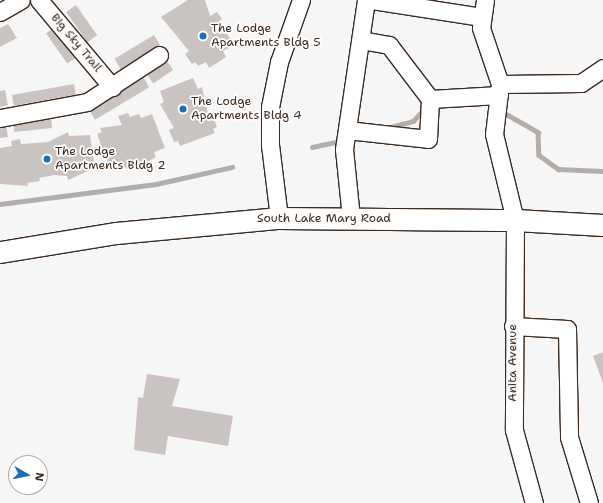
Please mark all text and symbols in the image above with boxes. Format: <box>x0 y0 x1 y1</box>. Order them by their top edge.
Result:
street label: Big Sky Trail <box>47 11 105 75</box>
place label: The Lodge Apartments Bldg 5 <box>211 22 321 50</box>
marker: The Lodge Apartments Bldg 5 <box>198 31 208 41</box>
place label: The Lodge Apartments Bldg 4 <box>191 95 302 123</box>
marker: The Lodge Apartments Bldg 4 <box>178 104 188 114</box>
place label: The Lodge Apartments Bldg 2 <box>55 145 166 173</box>
marker: The Lodge Apartments Bldg 2 <box>42 154 52 164</box>
street label: South Lake Mary Road <box>257 212 391 226</box>
street label: Anita Avenue <box>506 324 520 402</box>
north arrow <box>8 455 48 495</box>
text: N <box>31 471 47 482</box>

